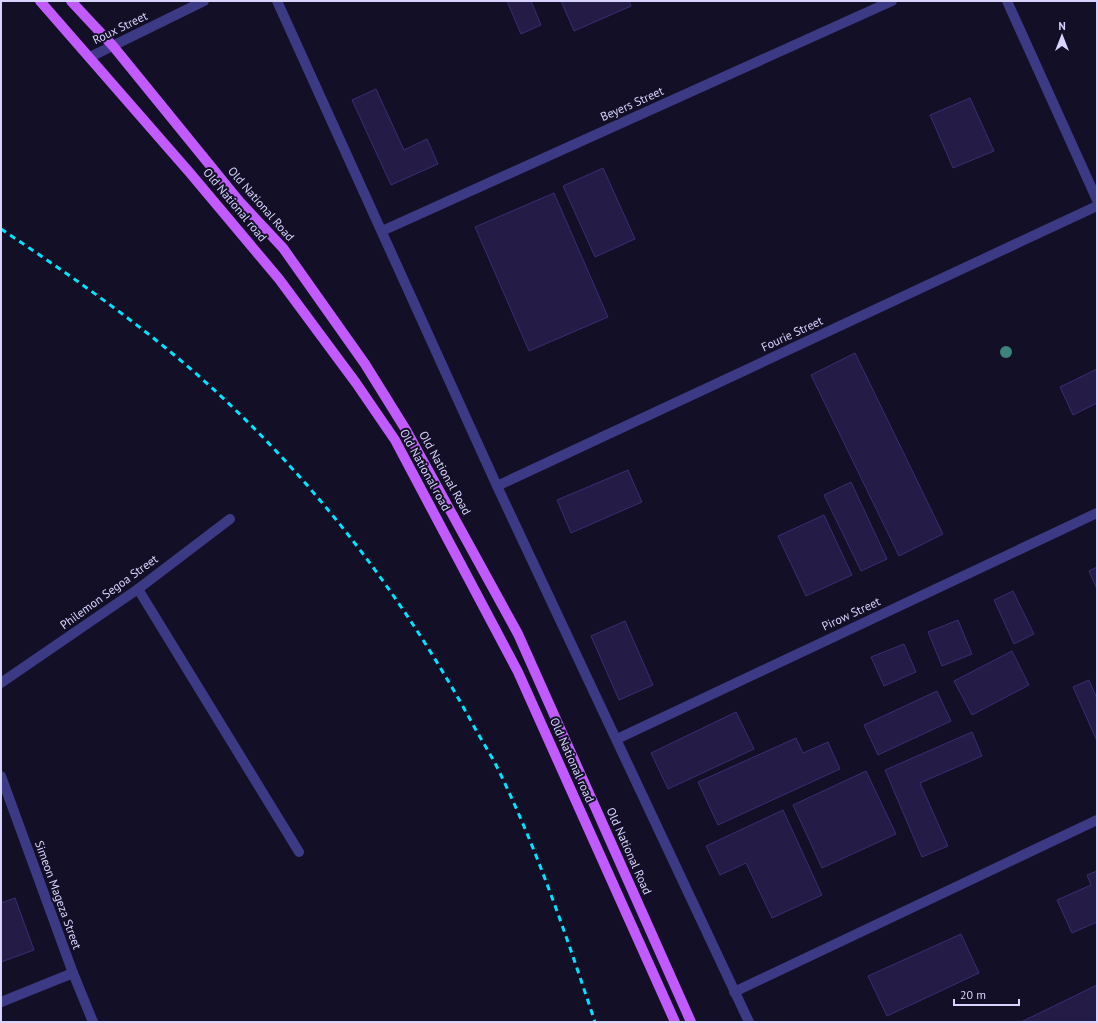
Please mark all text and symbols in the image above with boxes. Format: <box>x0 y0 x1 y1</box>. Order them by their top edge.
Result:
street label: Roux Street <box>90 8 150 47</box>
north arrow <box>1042 16 1082 56</box>
text: N <box>1058 19 1066 33</box>
street label: Beyers Street <box>598 83 666 124</box>
street label: Old National Road <box>225 163 298 244</box>
street label: Old National road <box>200 165 270 244</box>
street label: Fourie Street <box>759 313 825 354</box>
street label: Old National road <box>397 426 454 513</box>
street label: Old National Road <box>416 428 475 517</box>
street label: Philemon Segoa Street <box>57 551 160 632</box>
street label: Pirow Street <box>819 593 882 634</box>
street label: Old National road <box>547 715 598 805</box>
street label: Old National Road <box>604 805 655 897</box>
street label: Simeon Mageza Street <box>32 838 85 951</box>
scale bar <box>954 981 1019 1007</box>
text: 20 m <box>960 987 986 1002</box>

